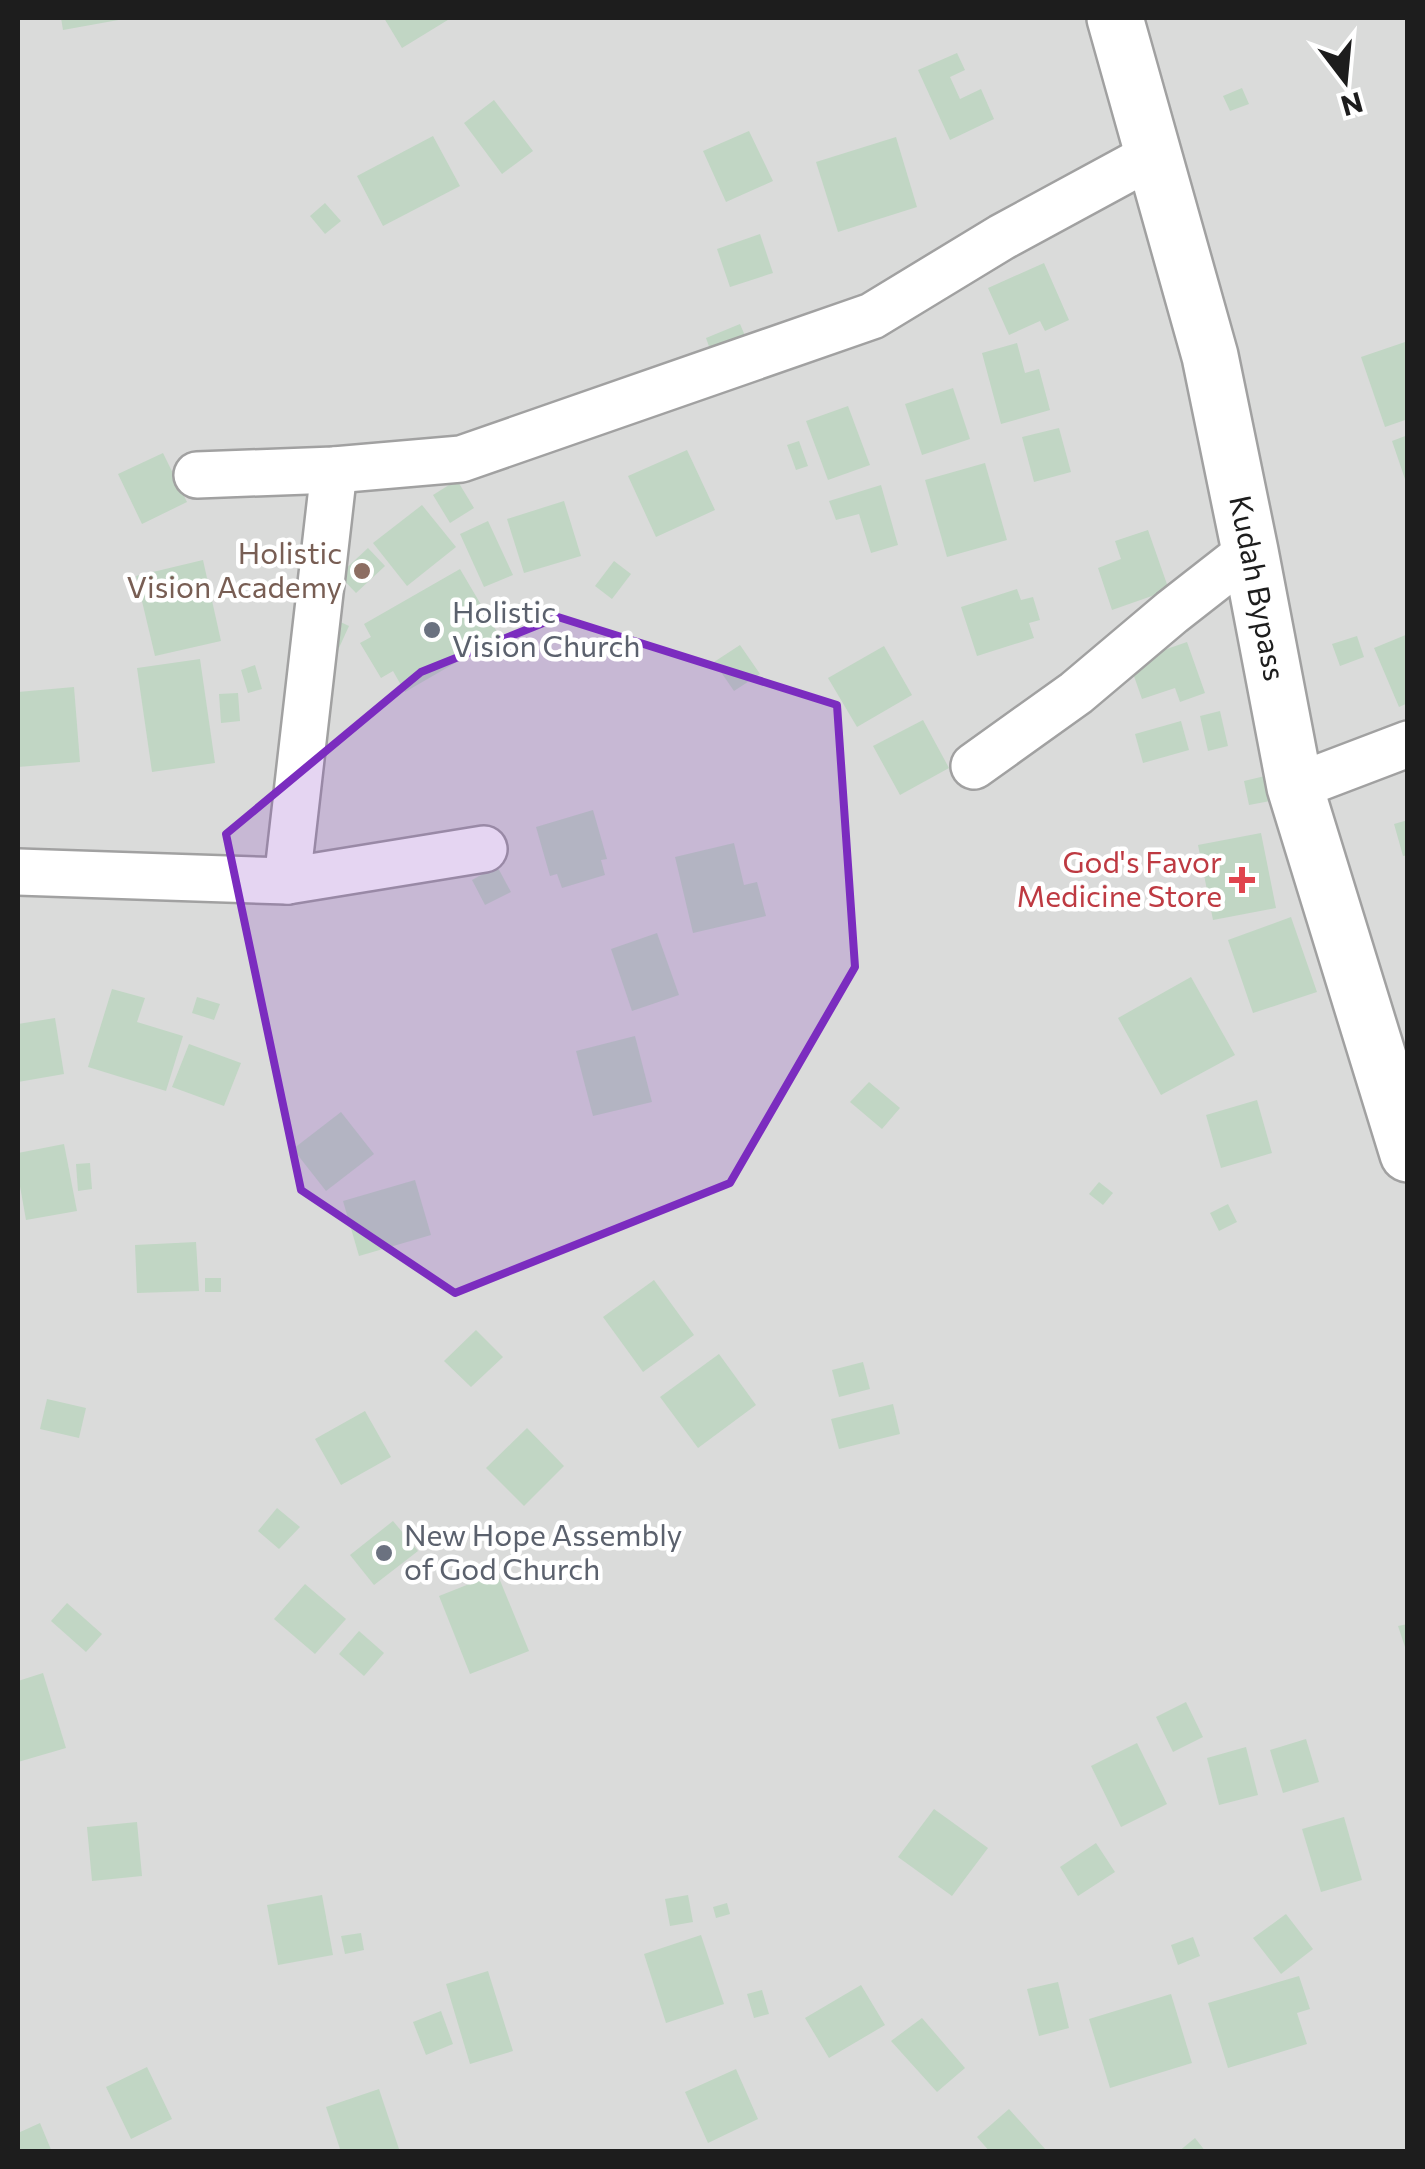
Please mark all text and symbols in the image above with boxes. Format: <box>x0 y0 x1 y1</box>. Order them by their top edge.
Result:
north arrow <box>1295 30 1395 130</box>
text: N <box>1337 86 1367 124</box>
street label: Kudah Bypass <box>1223 492 1295 683</box>
place label: Holistic Vision Academy <box>126 533 342 604</box>
marker: Holistic Vision Academy <box>351 560 373 582</box>
place label: Holistic Vision Church <box>452 592 641 663</box>
marker: Holistic Vision Church <box>421 619 443 641</box>
place label: God's Favor Medicine Store <box>1017 842 1222 913</box>
marker: God's Favor Medicine Store <box>1231 869 1253 891</box>
place label: New Hope Assembly of God Church <box>404 1515 682 1586</box>
marker: New Hope Assembly of God Church <box>373 1542 395 1564</box>

